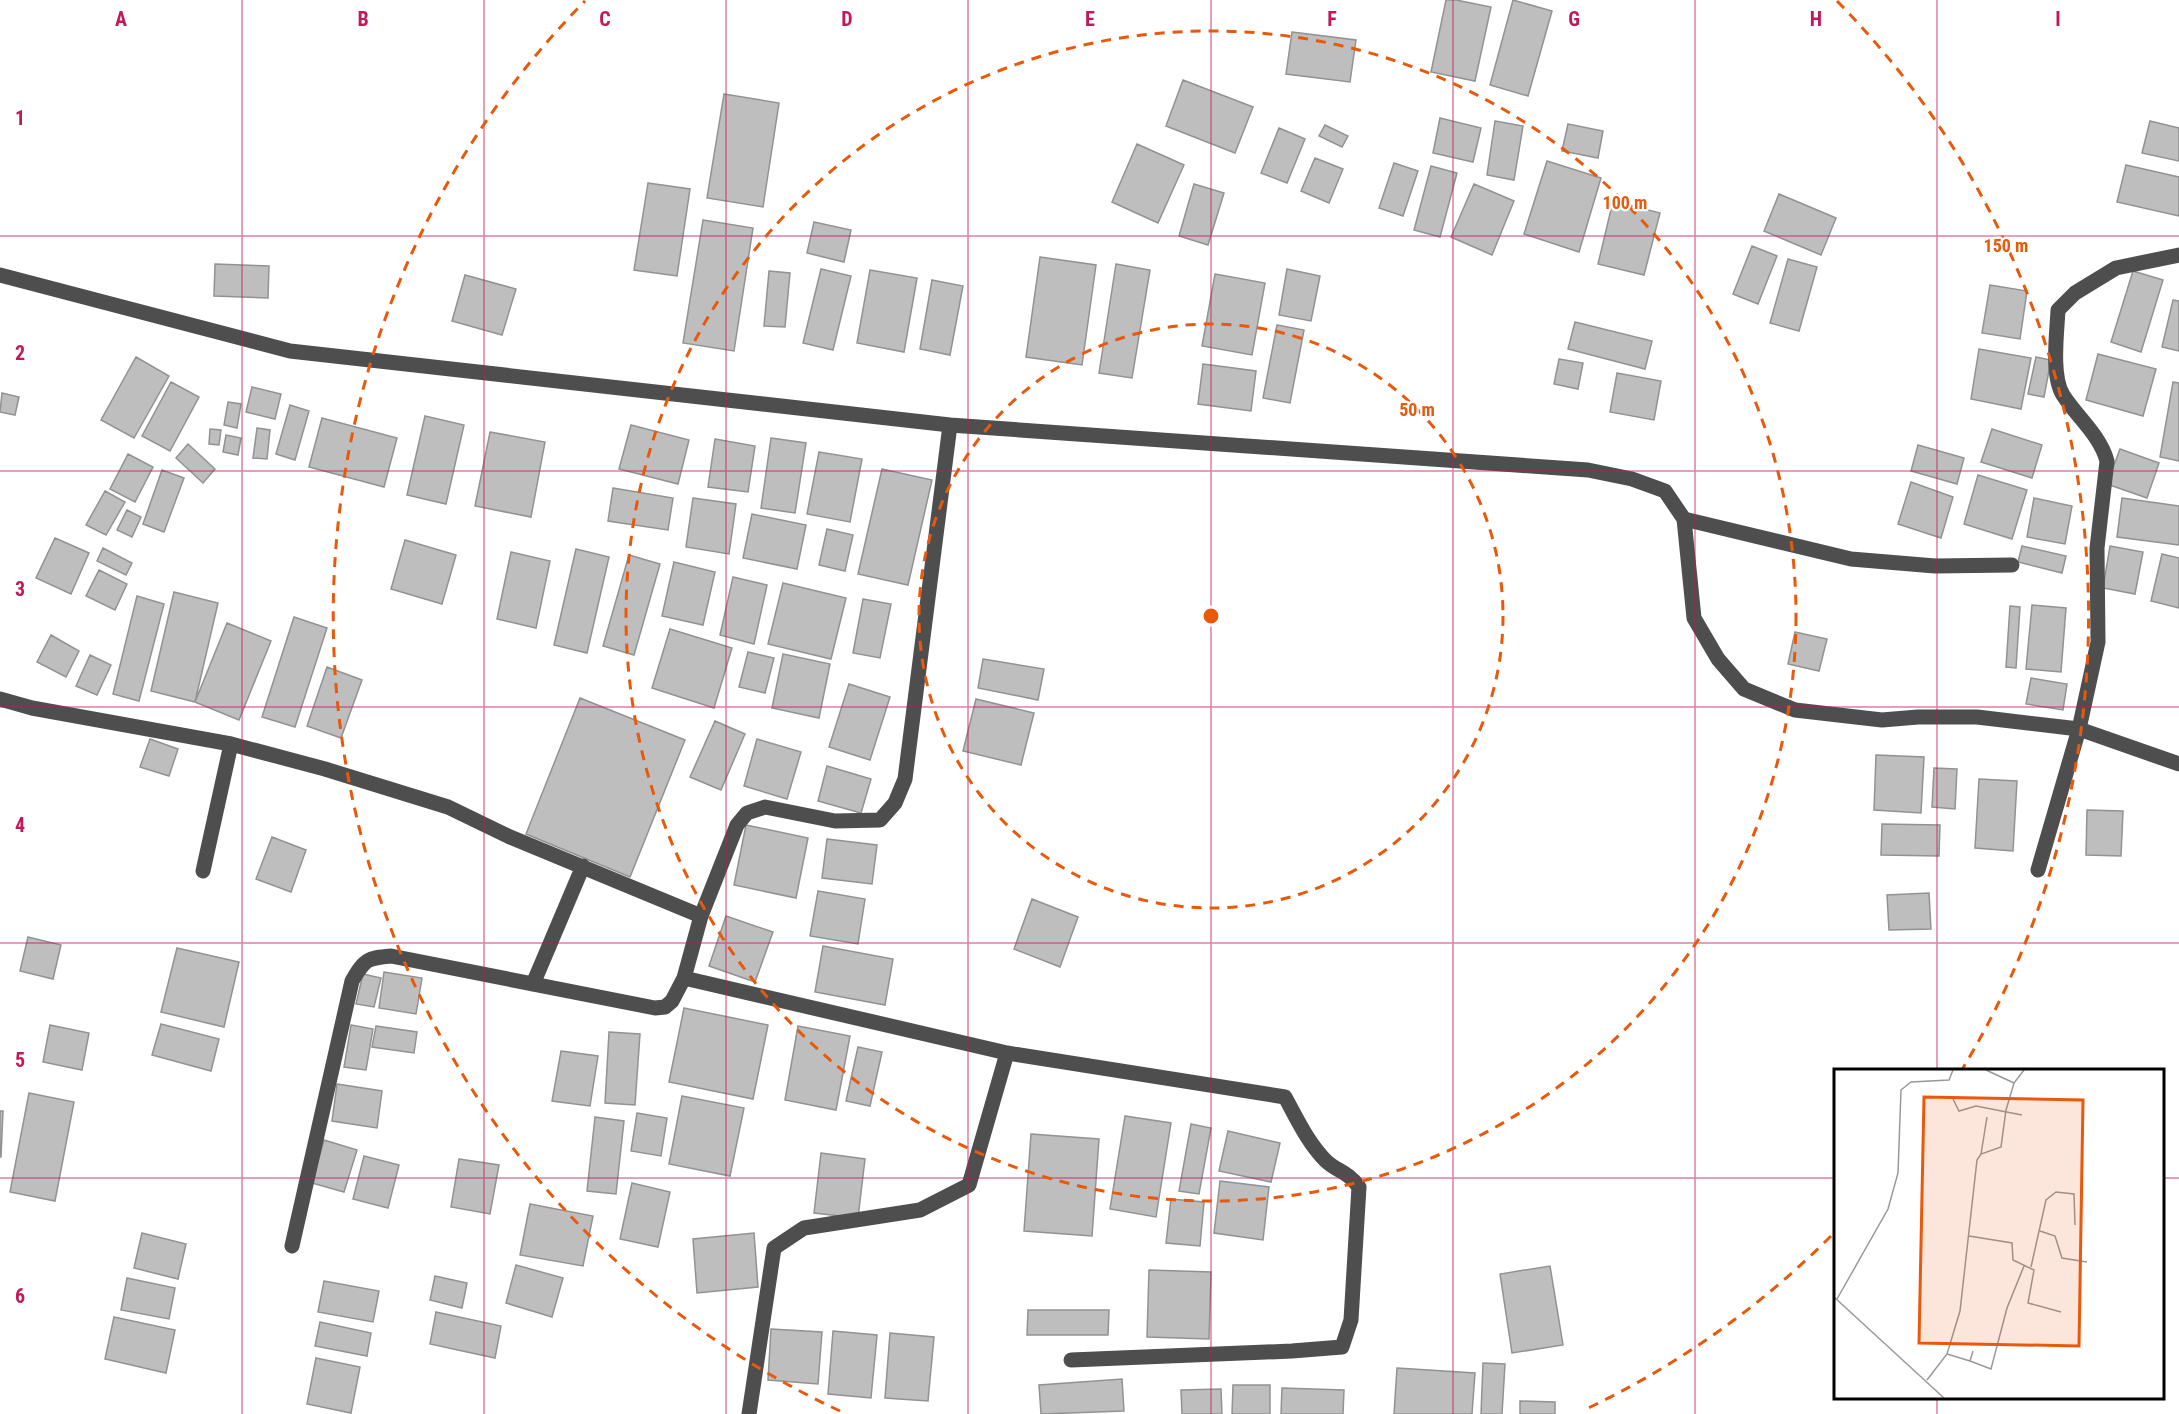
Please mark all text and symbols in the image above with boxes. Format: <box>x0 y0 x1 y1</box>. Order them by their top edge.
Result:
text: A <box>115 7 127 31</box>
text: B <box>357 7 369 31</box>
text: C <box>599 7 611 31</box>
text: D <box>841 7 853 31</box>
text: E <box>1085 7 1095 31</box>
text: F <box>1327 7 1337 31</box>
text: G <box>1568 7 1580 31</box>
text: H <box>1810 7 1822 31</box>
text: I <box>2055 7 2061 31</box>
text: 1 <box>15 106 25 130</box>
text: 100 m <box>1603 192 1647 213</box>
text: 150 m <box>1984 235 2028 256</box>
text: 2 <box>15 341 25 365</box>
text: 50 m <box>1399 399 1435 420</box>
text: 3 <box>15 577 25 601</box>
centre of rings <box>1201 606 1221 626</box>
text: 4 <box>15 813 25 837</box>
text: 5 <box>15 1048 25 1072</box>
inset map <box>1834 1069 2164 1399</box>
text: 6 <box>15 1284 25 1308</box>

